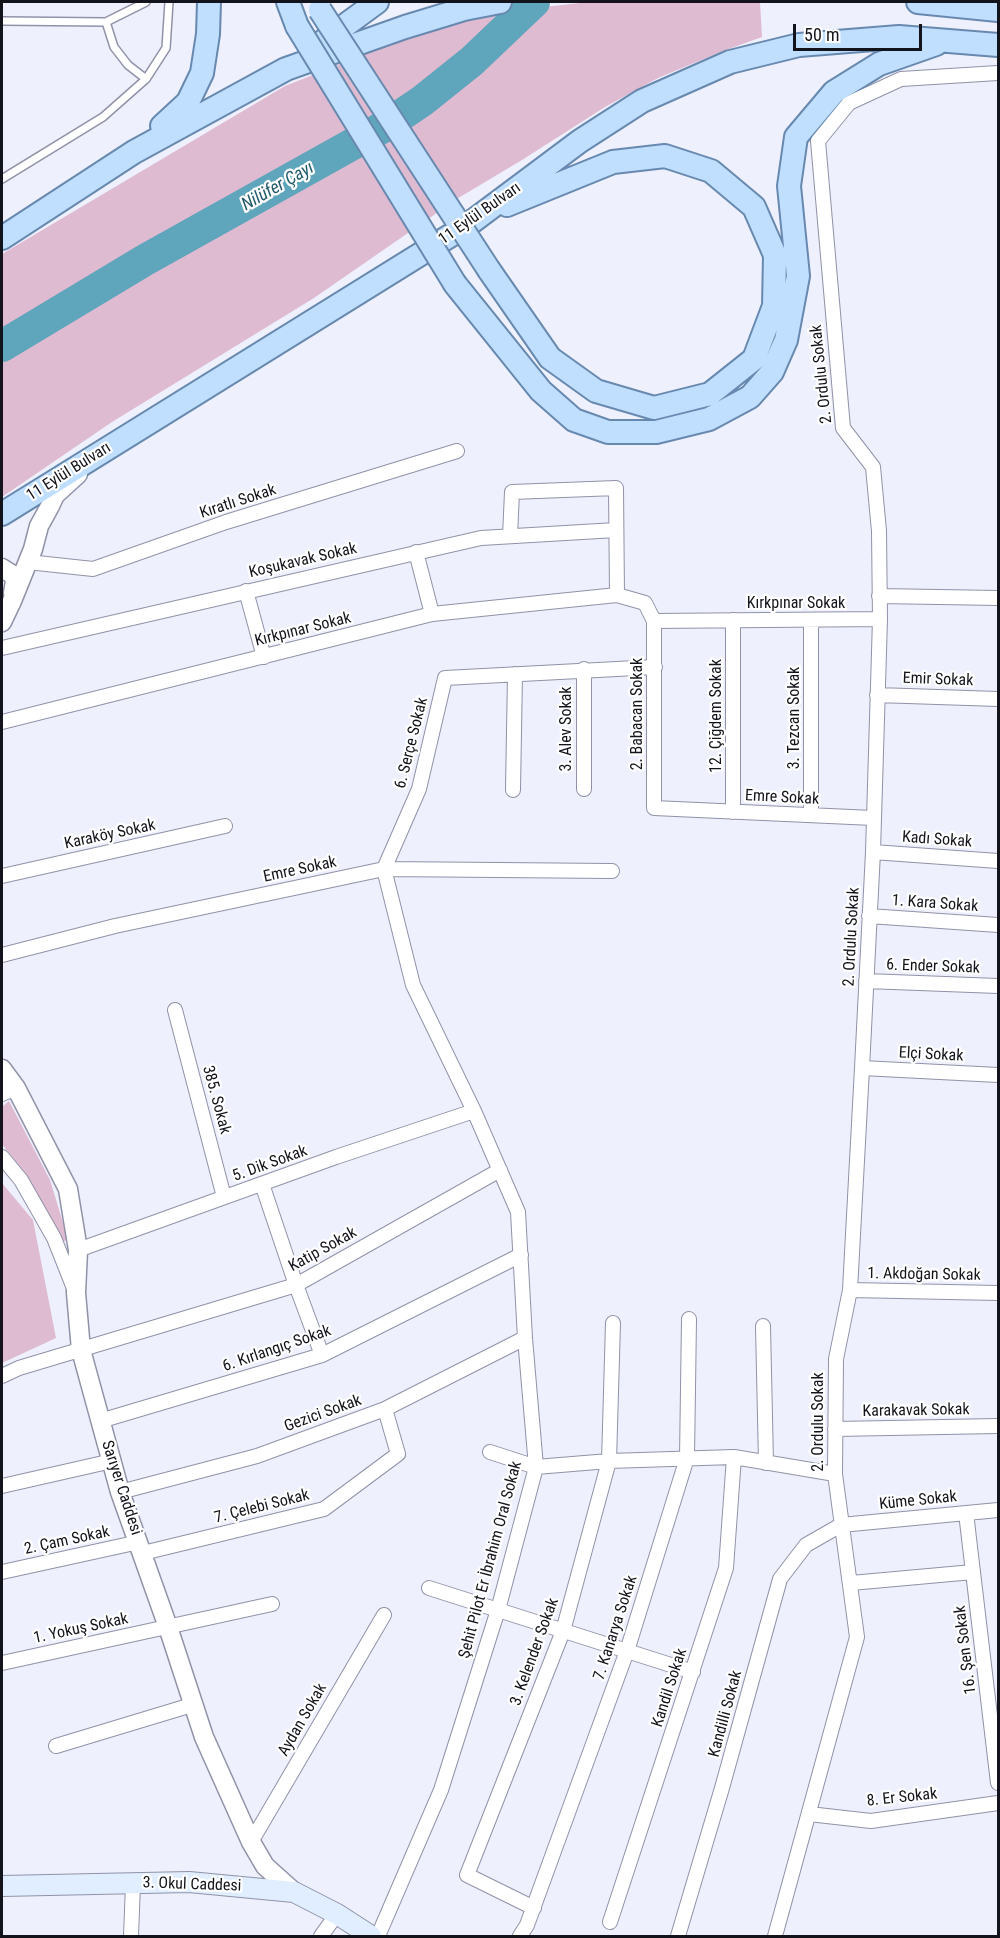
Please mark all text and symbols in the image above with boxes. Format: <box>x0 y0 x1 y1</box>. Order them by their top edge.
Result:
scale bar <box>796 12 925 50</box>
text: 50 m <box>804 24 839 45</box>
water label: Nilüfer Çayı <box>238 158 318 216</box>
street label: 11 Eylül Bulvarı <box>435 179 525 249</box>
street label: 2. Ordulu Sokak <box>807 324 837 424</box>
street label: 11 Eylül Bulvarı <box>23 438 115 506</box>
street label: Kıratlı Sokak <box>197 481 279 523</box>
street label: Koşukavak Sokak <box>247 539 359 583</box>
street label: Kırkpınar Sokak <box>747 594 845 614</box>
street label: Kırkpınar Sokak <box>253 609 353 651</box>
street label: 2. Babacan Sokak <box>628 658 648 770</box>
street label: 12. Çiğdem Sokak <box>707 659 727 773</box>
street label: 3. Tezcan Sokak <box>785 667 805 769</box>
street label: Emir Sokak <box>902 669 974 691</box>
street label: 3. Alev Sokak <box>557 686 577 772</box>
street label: 6. Serçe Sokak <box>391 695 433 791</box>
street label: Emre Sokak <box>744 786 820 810</box>
street label: Karaköy Sokak <box>63 816 157 854</box>
street label: Kadı Sokak <box>901 828 973 852</box>
street label: Emre Sokak <box>262 853 338 887</box>
street label: 2. Ordulu Sokak <box>840 887 864 987</box>
street label: 1. Kara Sokak <box>891 891 979 917</box>
street label: 6. Ender Sokak <box>886 956 980 978</box>
street label: Elçi Sokak <box>898 1044 964 1066</box>
street label: 385. Sokak <box>198 1064 234 1136</box>
street label: 5. Dik Sokak <box>230 1142 310 1186</box>
street label: Katip Sokak <box>286 1223 360 1277</box>
street label: 1. Akdoğan Sokak <box>867 1264 981 1286</box>
street label: 6. Kırlangıç Sokak <box>220 1321 334 1377</box>
street label: 2. Ordulu Sokak <box>809 1372 829 1472</box>
street label: Gezici Sokak <box>282 1391 364 1437</box>
street label: Karakavak Sokak <box>862 1400 970 1422</box>
street label: Sarıyer Caddesi <box>97 1438 145 1538</box>
street label: Şehit Pilot Er İbrahim Oral Sokak <box>455 1459 527 1661</box>
street label: 7. Çelebi Sokak <box>213 1486 311 1528</box>
street label: Küme Sokak <box>878 1487 958 1515</box>
street label: 2. Çam Sokak <box>23 1523 111 1559</box>
street label: 7. Kanarya Sokak <box>590 1573 642 1683</box>
street label: 3. Kelender Sokak <box>507 1596 563 1708</box>
street label: 16. Şen Sokak <box>951 1605 981 1695</box>
street label: 1. Yokuş Sokak <box>32 1610 130 1648</box>
street label: Kandil Sokak <box>648 1646 692 1730</box>
street label: Kandilli Sokak <box>705 1669 747 1759</box>
street label: Aydan Sokak <box>274 1680 332 1760</box>
street label: 8. Er Sokak <box>866 1785 938 1811</box>
street label: 3. Okul Caddesi <box>142 1874 242 1896</box>

